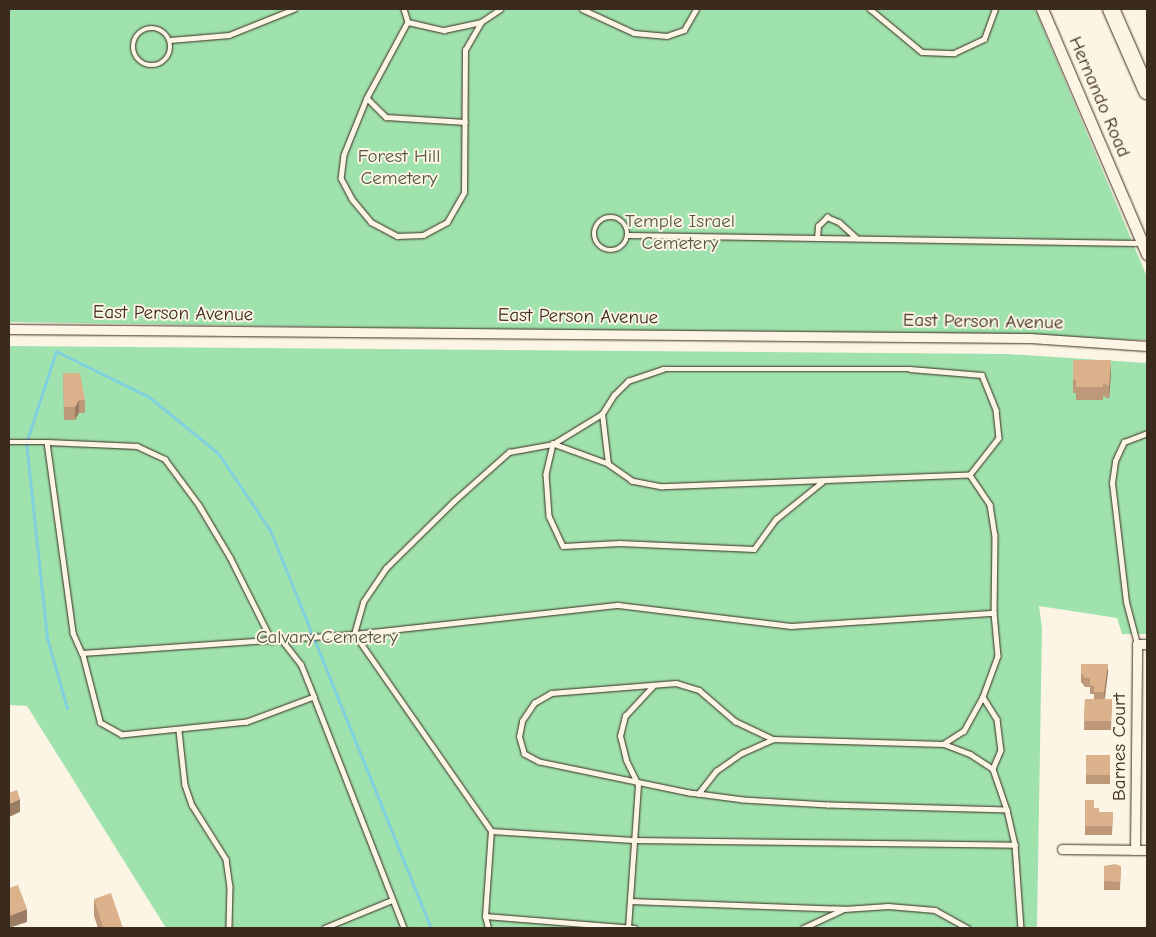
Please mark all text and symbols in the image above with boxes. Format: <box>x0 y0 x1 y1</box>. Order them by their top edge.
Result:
street label: Hernando Road <box>1063 33 1135 161</box>
park label: Forest Hill Cemetery <box>358 146 440 190</box>
park label: Temple Israel Cemetery <box>625 211 735 255</box>
street label: East Person Avenue <box>93 301 253 327</box>
street label: East Person Avenue <box>498 304 658 330</box>
street label: East Person Avenue <box>903 309 1063 335</box>
park label: Calvary Cemetery <box>256 627 398 649</box>
street label: Barnes Court <box>1109 693 1131 801</box>

